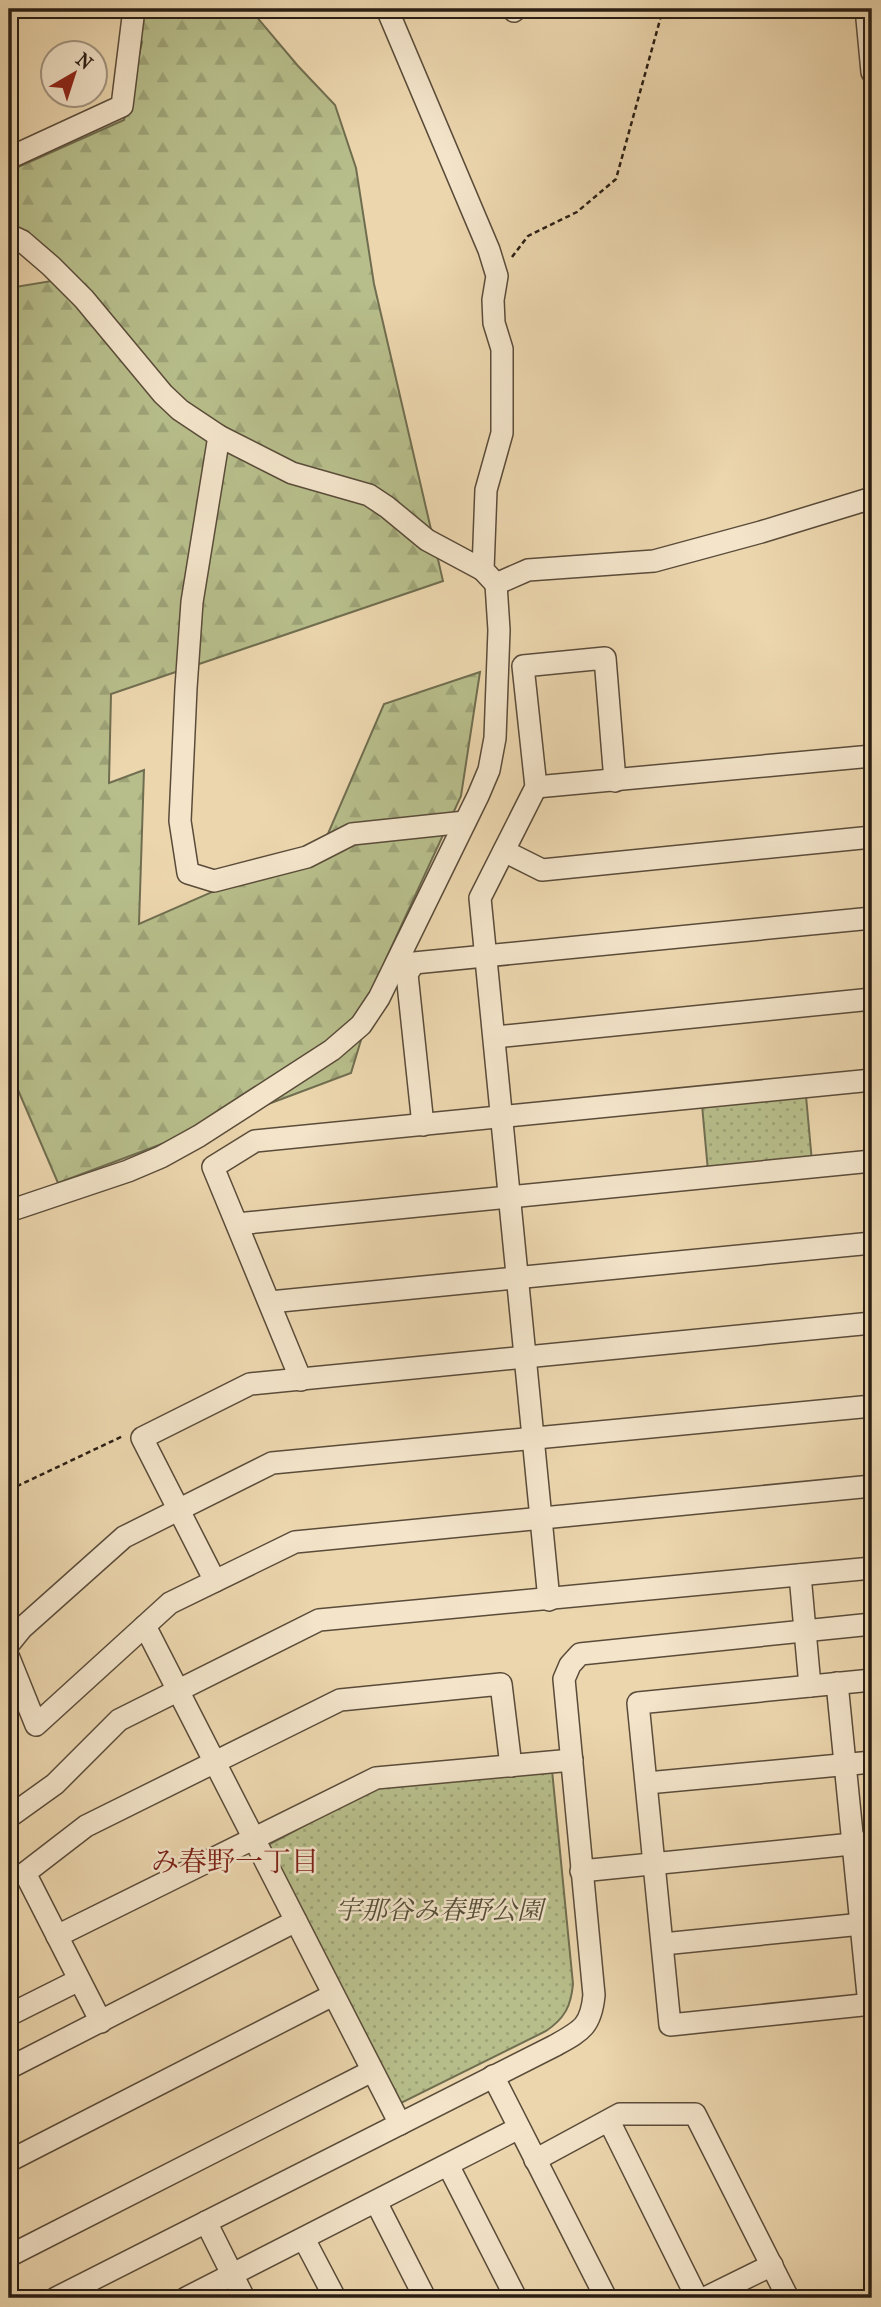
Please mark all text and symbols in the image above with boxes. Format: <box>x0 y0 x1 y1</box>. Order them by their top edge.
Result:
north arrow <box>38 38 108 108</box>
text: N <box>72 48 97 75</box>
district label: み春野一丁目 <box>151 1845 319 1878</box>
park label: 宇那谷み春野公園 <box>335 1895 547 1926</box>

